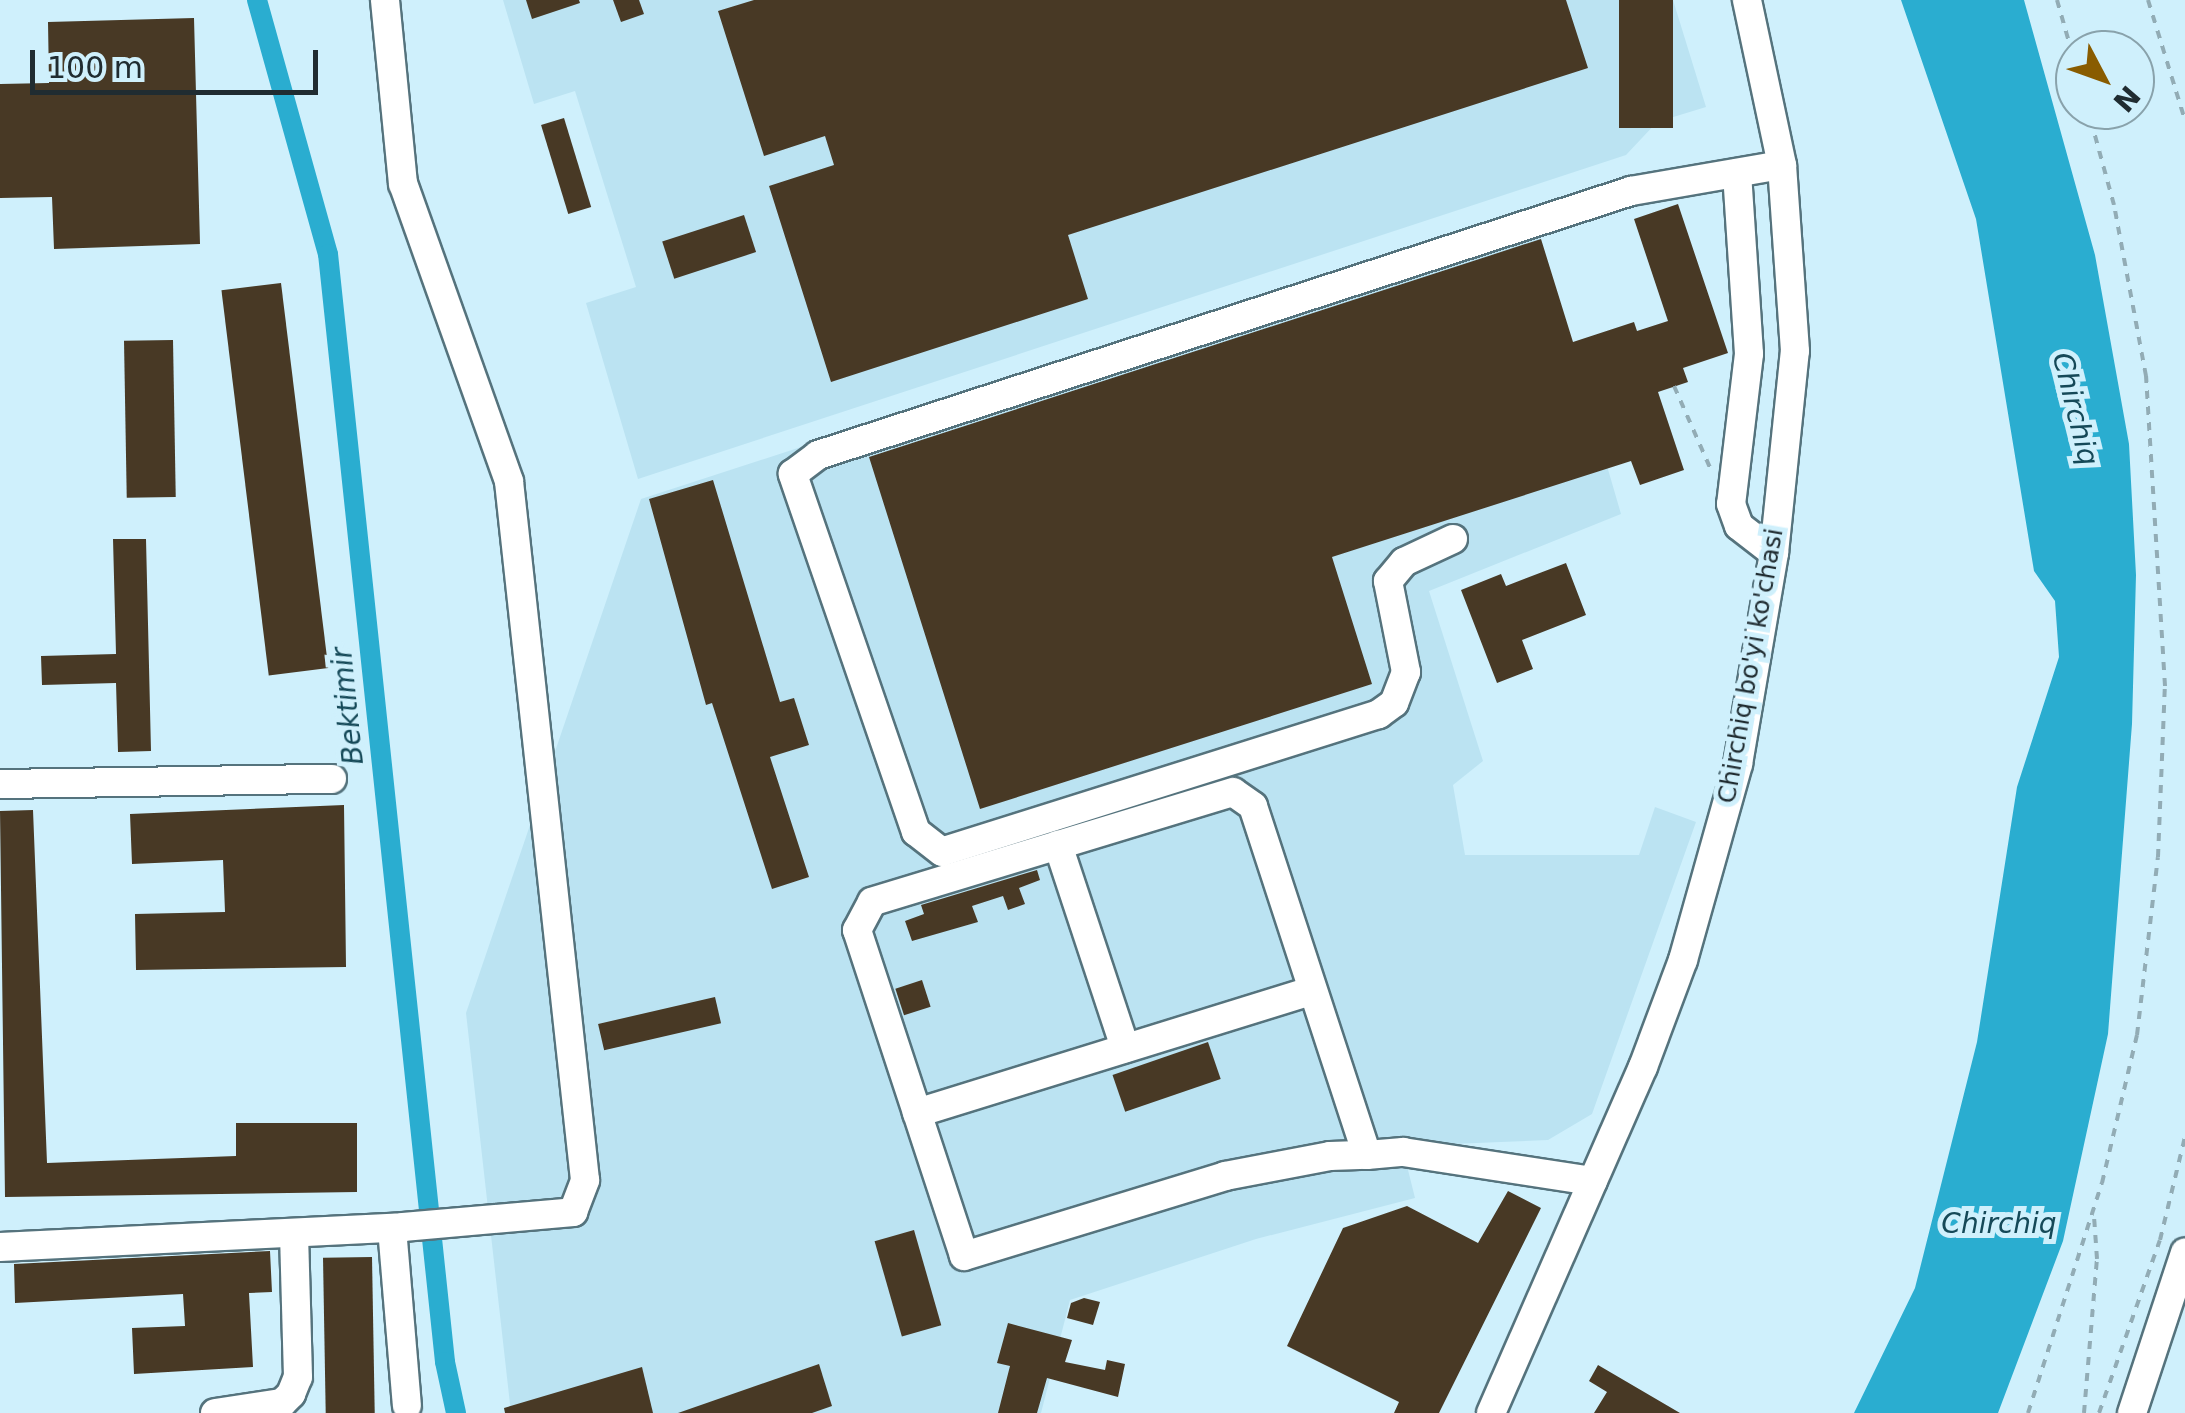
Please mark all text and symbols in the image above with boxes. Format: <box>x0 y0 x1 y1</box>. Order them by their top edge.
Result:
scale bar <box>35 30 322 92</box>
north arrow <box>2055 30 2155 130</box>
text: 100 m <box>47 50 143 85</box>
text: N <box>2106 79 2147 118</box>
water label: Chirchiq <box>2045 349 2105 469</box>
street label: Chirchiq bo'yi ko'chasi <box>1712 526 1790 806</box>
water label: Bektimir <box>325 646 371 766</box>
water label: Chirchiq <box>1941 1207 2057 1241</box>

